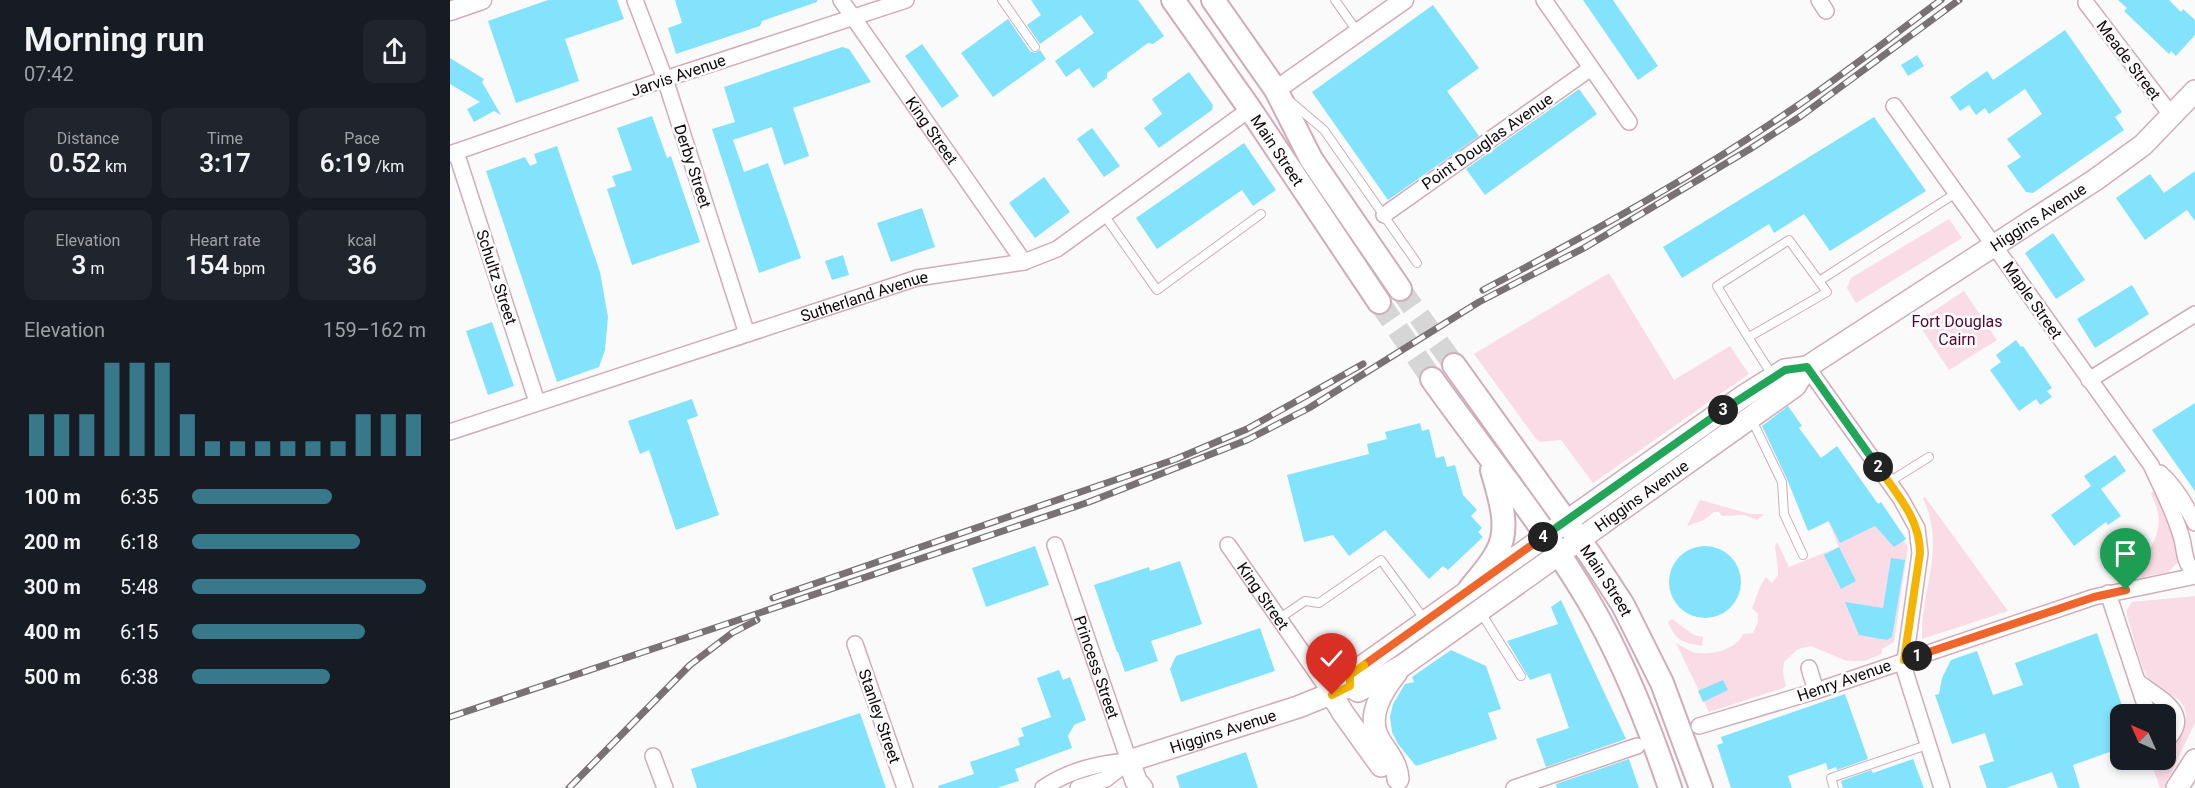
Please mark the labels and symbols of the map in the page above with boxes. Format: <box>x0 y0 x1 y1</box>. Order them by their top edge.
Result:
street label: Meade Street <box>2092 17 2165 104</box>
street label: Jarvis Avenue <box>628 50 728 101</box>
street label: Point Douglas Avenue <box>1418 89 1556 194</box>
street label: King Street <box>902 93 962 168</box>
street label: Main Street <box>1247 111 1308 190</box>
street label: Derby Street <box>670 122 715 210</box>
street label: Higgins Avenue <box>1987 179 2090 255</box>
street label: Schultz Street <box>472 227 521 327</box>
street label: Maple Street <box>1999 258 2066 343</box>
street label: Sutherland Avenue <box>798 268 929 326</box>
park label: Fort Douglas Cairn <box>1911 312 2003 349</box>
pin: 3 <box>1708 395 1738 425</box>
pin: 2 <box>1863 452 1893 482</box>
street label: Higgins Avenue <box>1591 456 1692 536</box>
pin: 4 <box>1528 522 1558 552</box>
pin <box>2100 528 2151 590</box>
street label: Main Street <box>1576 541 1636 620</box>
street label: King Street <box>1233 559 1293 634</box>
street label: Princess Street <box>1070 613 1123 721</box>
pin <box>1306 633 1357 695</box>
pin: 1 <box>1902 641 1932 671</box>
street label: Henry Avenue <box>1795 656 1894 705</box>
street label: Stanley Street <box>855 667 905 766</box>
north arrow <box>2110 704 2176 770</box>
street label: Higgins Avenue <box>1168 706 1279 757</box>

